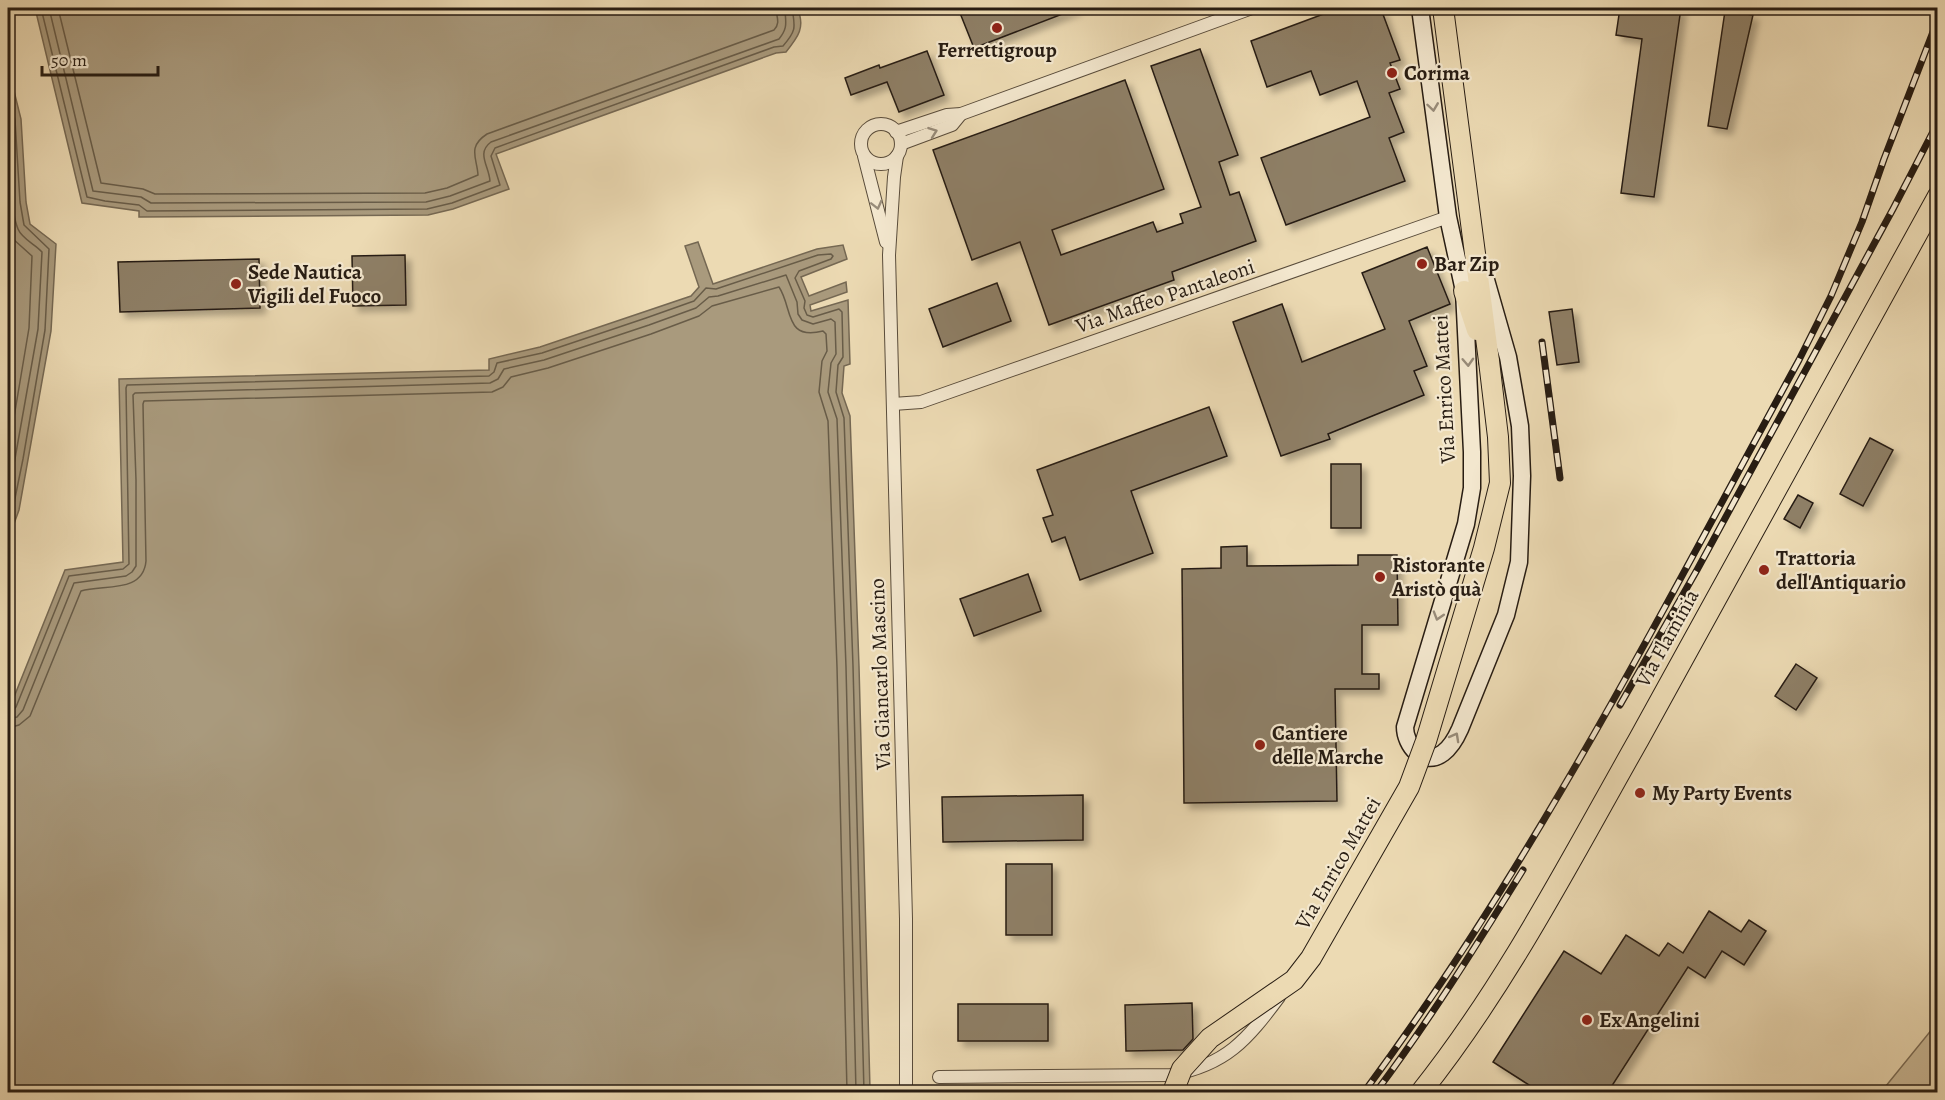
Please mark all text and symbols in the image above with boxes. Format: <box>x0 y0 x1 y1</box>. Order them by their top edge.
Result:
marker: Ferrettigroup <box>990 21 1004 35</box>
place label: Ferrettigroup <box>937 36 1057 64</box>
scale bar <box>42 39 158 77</box>
text: 50 m <box>51 48 87 72</box>
place label: Corima <box>1404 59 1471 87</box>
marker: Corima <box>1385 66 1399 80</box>
one-way arrow <box>1427 103 1439 112</box>
one-way arrow <box>928 127 938 140</box>
one-way arrow <box>869 200 882 210</box>
place label: Bar Zip <box>1434 250 1499 278</box>
street label: Via Maffeo Pantaleoni <box>1071 252 1258 340</box>
marker: Bar Zip <box>1415 257 1429 271</box>
place label: Sede Nautica Vigili del Fuoco <box>247 258 381 310</box>
marker: Sede Nautica Vigili del Fuoco <box>229 277 243 291</box>
street label: Via Enrico Mattei <box>1426 314 1462 465</box>
one-way arrow <box>1461 358 1474 367</box>
place label: Trattoria dell'Antiquario <box>1776 544 1906 596</box>
place label: Ristorante Aristò quà <box>1391 551 1485 603</box>
marker: Trattoria dell'Antiquario <box>1757 563 1771 577</box>
marker: Ristorante Aristò quà <box>1373 570 1387 584</box>
street label: Via Giancarlo Mascino <box>863 578 897 771</box>
street label: Via Flaminia <box>1628 584 1706 693</box>
one-way arrow <box>1433 610 1445 621</box>
place label: Cantiere delle Marche <box>1272 719 1384 771</box>
one-way arrow <box>1448 733 1460 743</box>
marker: Cantiere delle Marche <box>1253 738 1267 752</box>
place label: My Party Events <box>1652 779 1792 807</box>
marker: My Party Events <box>1633 786 1647 800</box>
street label: Via Enrico Mattei <box>1288 791 1387 935</box>
place label: Ex Angelini <box>1599 1006 1700 1034</box>
marker: Ex Angelini <box>1580 1013 1594 1027</box>

